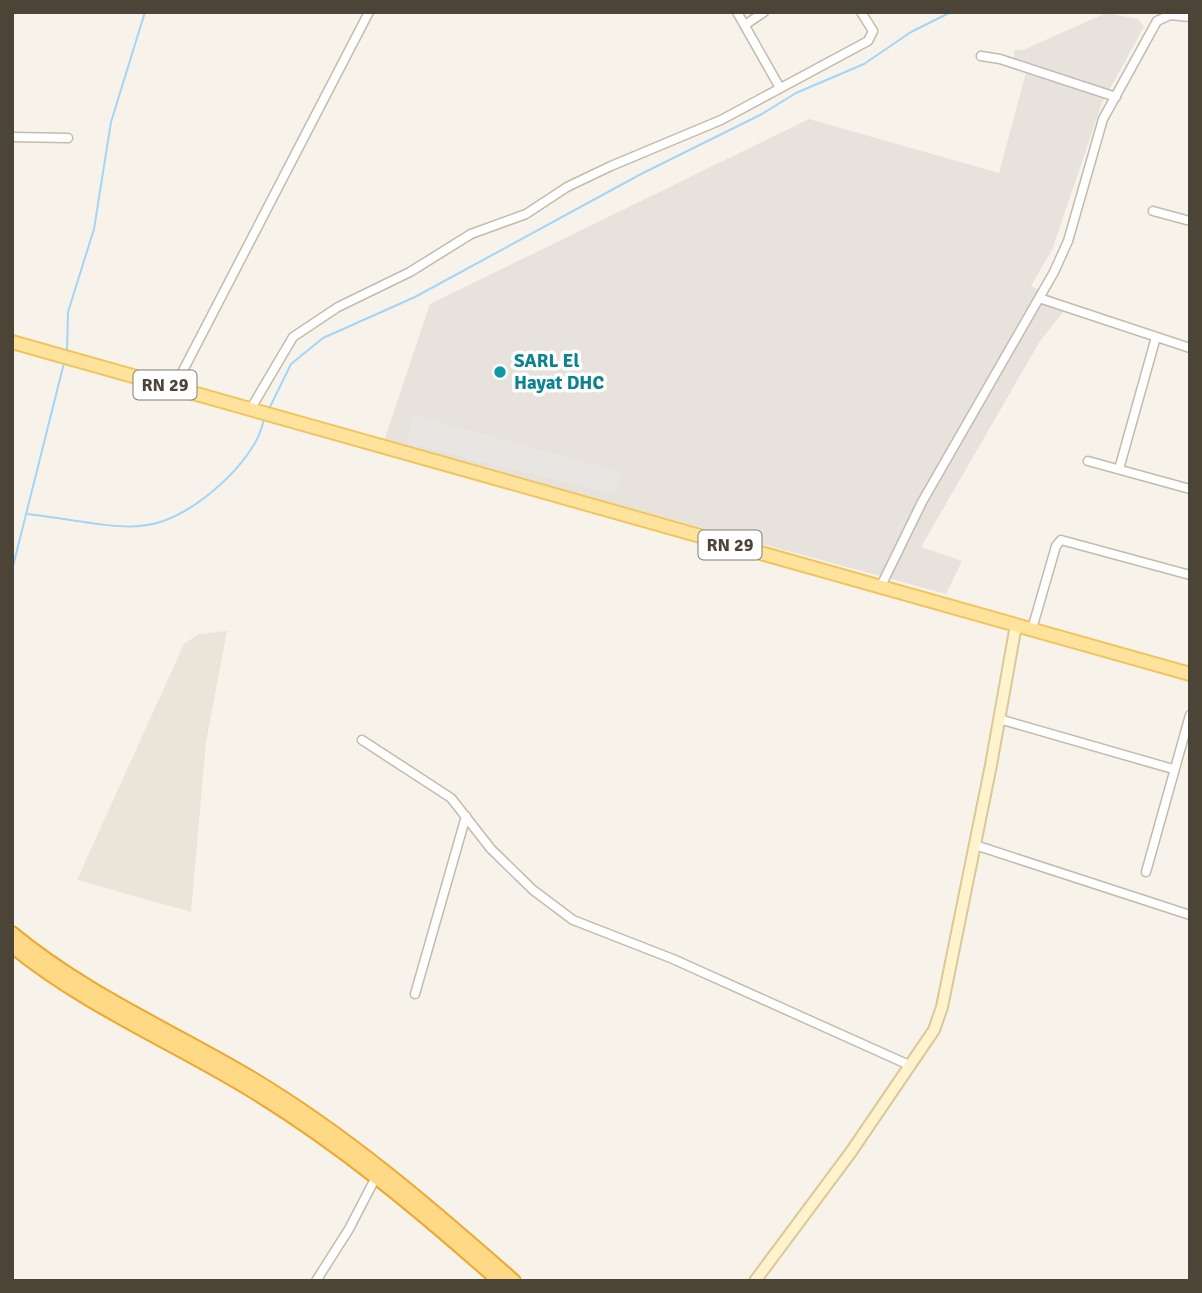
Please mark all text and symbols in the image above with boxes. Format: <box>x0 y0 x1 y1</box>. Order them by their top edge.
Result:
place label: SARL El Hayat DHC <box>514 349 604 395</box>
marker: SARL El Hayat DHC <box>492 364 508 380</box>
road number: RN 29 <box>134 370 196 400</box>
road number: RN 29 <box>698 530 762 560</box>

